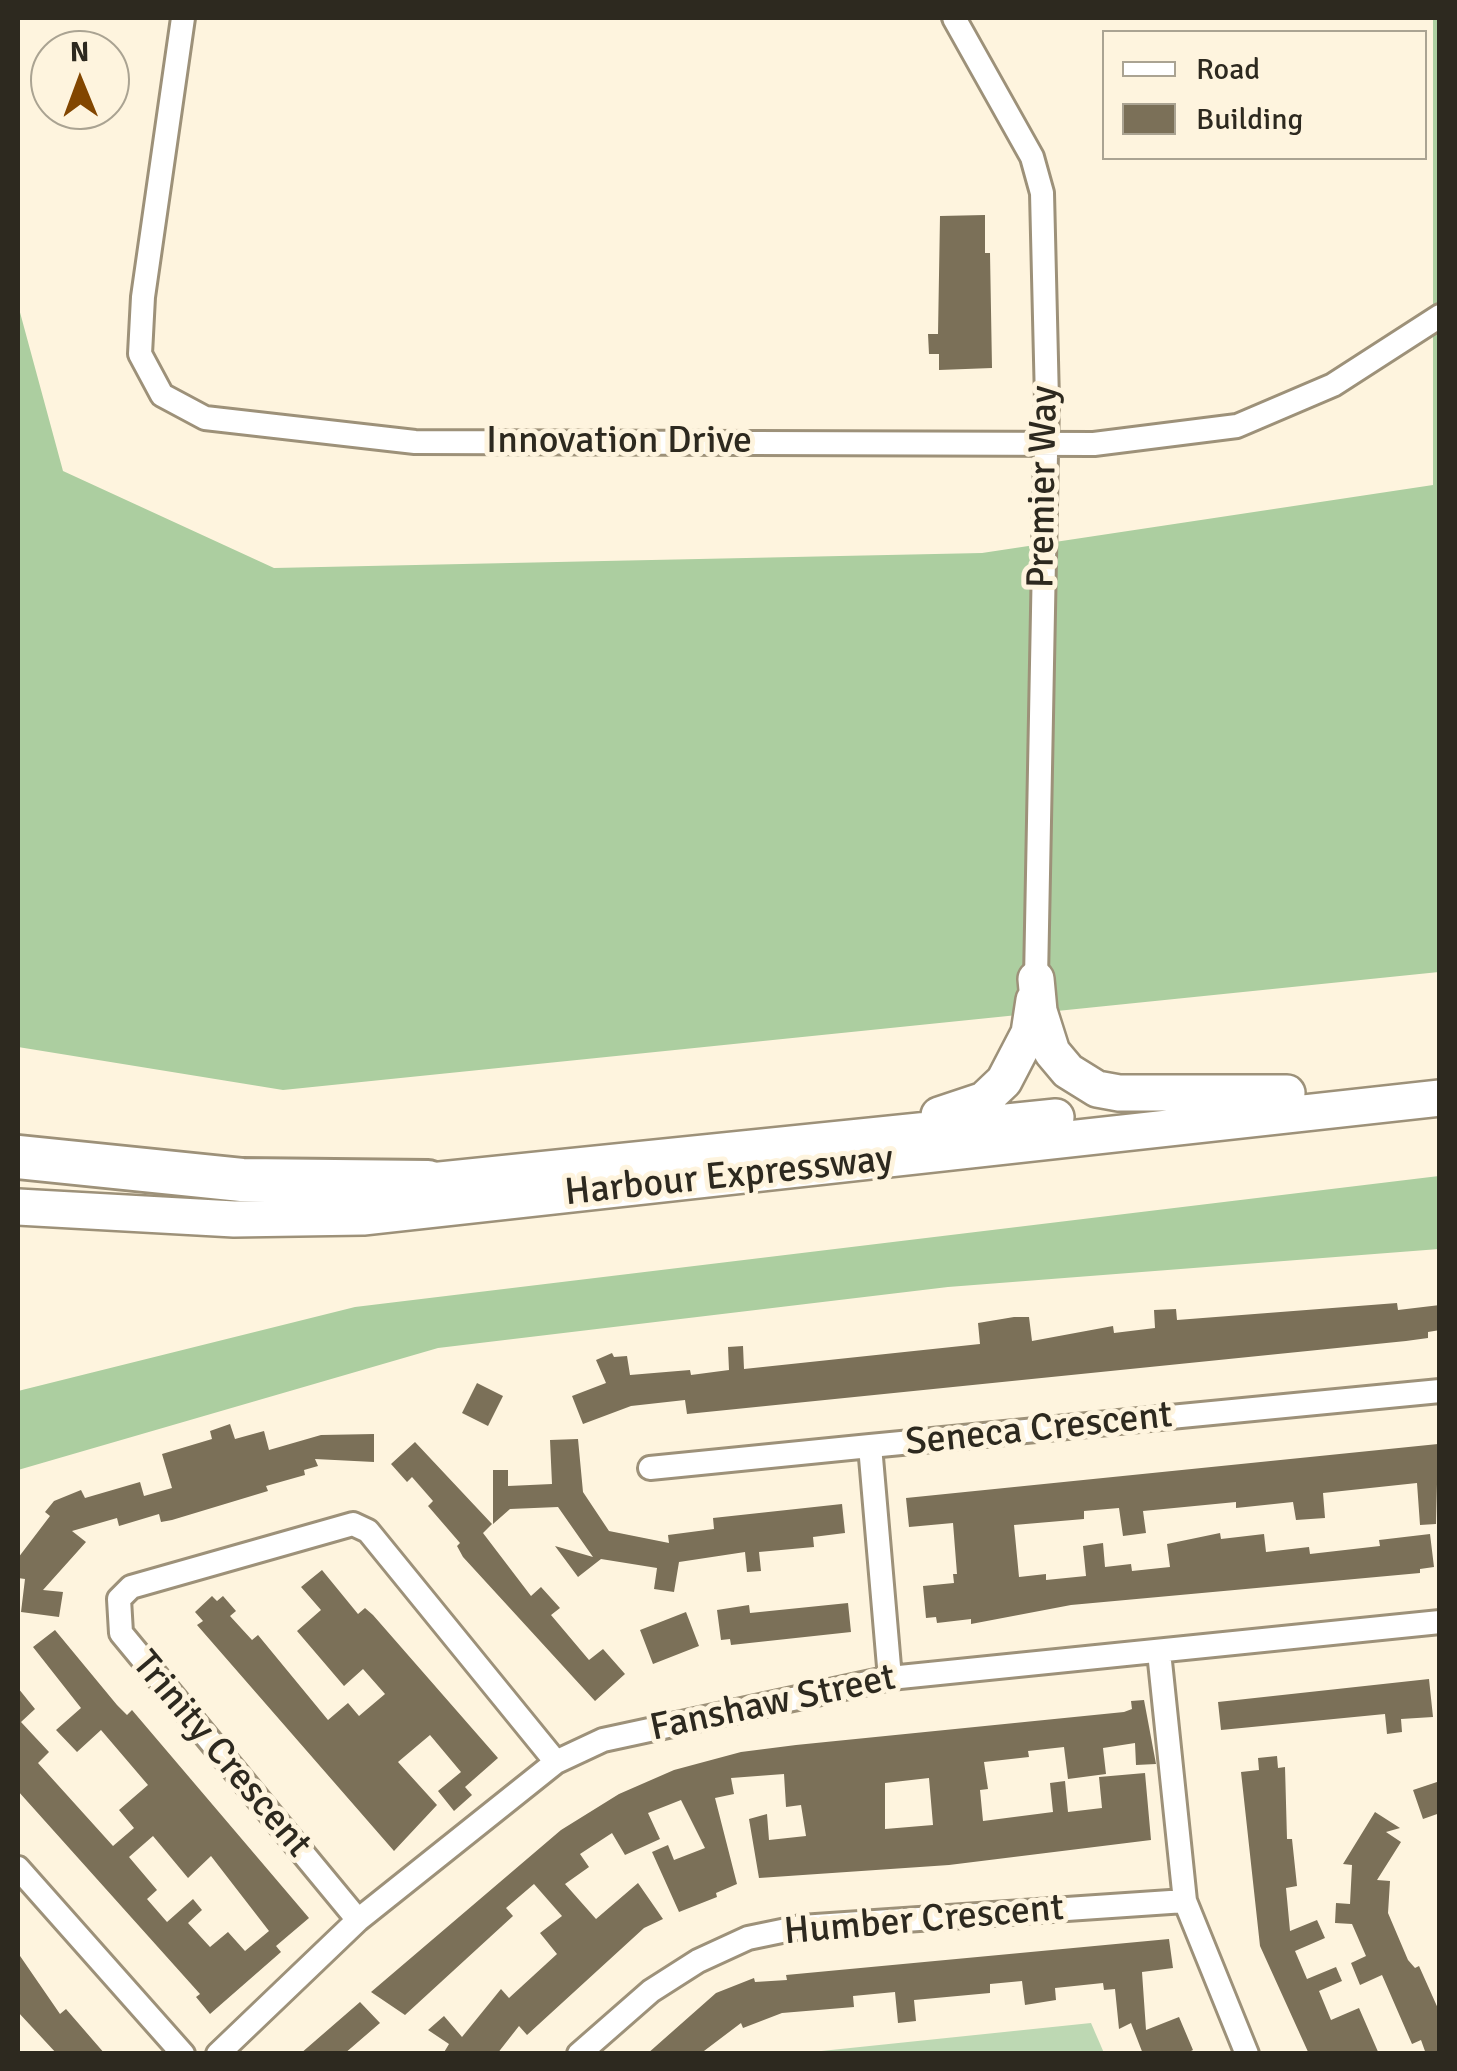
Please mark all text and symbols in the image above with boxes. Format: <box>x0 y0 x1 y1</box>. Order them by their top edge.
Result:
north arrow <box>30 30 130 130</box>
legend <box>1102 30 1427 160</box>
text: N <box>69 35 90 69</box>
text: Road <box>1196 51 1260 88</box>
text: Building <box>1196 101 1303 138</box>
street label: Premier Way <box>1019 385 1069 589</box>
street label: Innovation Drive <box>486 419 752 465</box>
street label: Harbour Expressway <box>562 1137 896 1217</box>
street label: Seneca Crescent <box>903 1393 1175 1467</box>
street label: Trinity Crescent <box>122 1643 320 1867</box>
street label: Fanshaw Street <box>646 1656 900 1752</box>
street label: Humber Crescent <box>782 1886 1066 1956</box>

